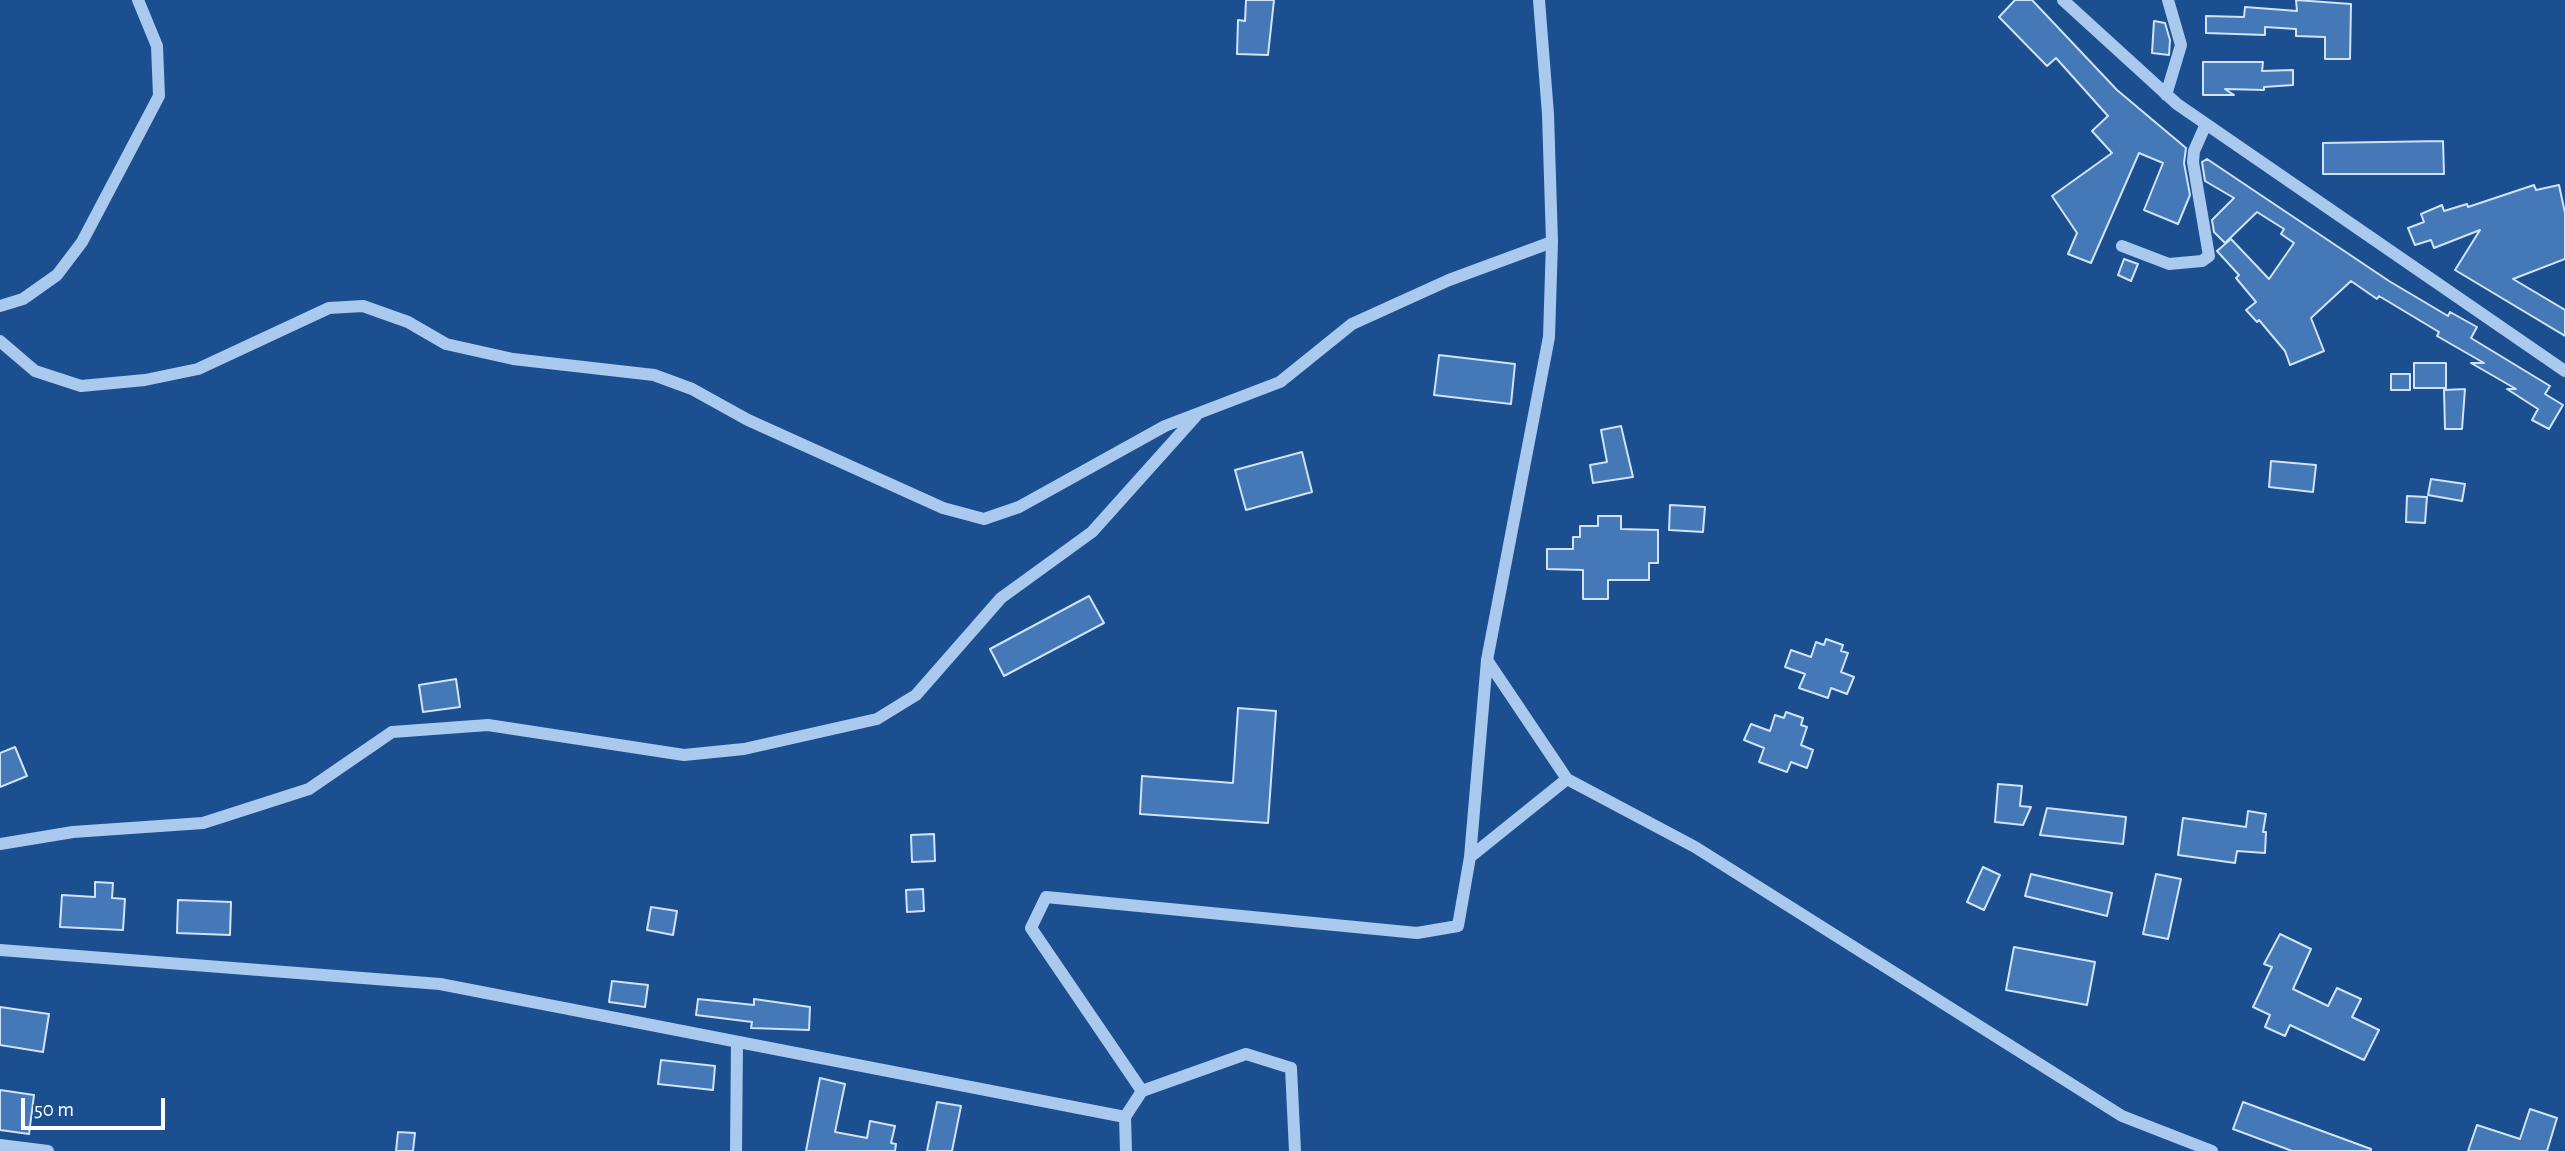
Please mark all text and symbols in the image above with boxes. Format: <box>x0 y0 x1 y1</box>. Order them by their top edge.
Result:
scale bar <box>24 1084 168 1128</box>
text: 50 m <box>34 1099 74 1120</box>

